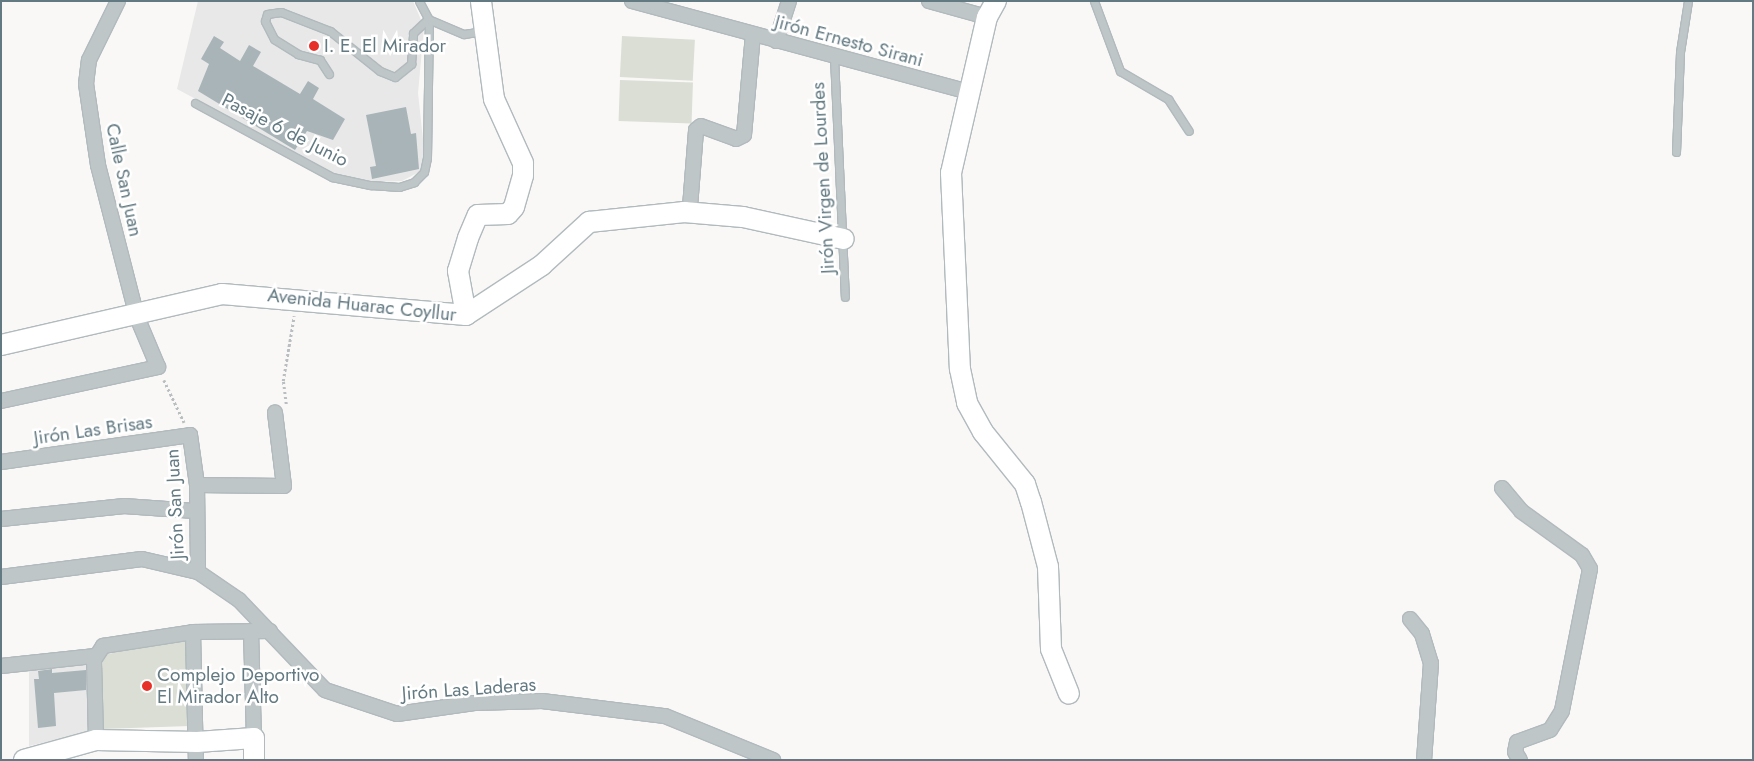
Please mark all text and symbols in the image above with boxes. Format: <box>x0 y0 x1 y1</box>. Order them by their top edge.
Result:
street label: Jirón Ernesto Sirani <box>772 10 926 72</box>
place label: I. E. El Mirador <box>324 35 446 57</box>
marker: I. E. El Mirador <box>308 40 320 52</box>
street label: Jirón Virgen de Lourdes <box>807 82 839 274</box>
street label: Pasaje 6 de Junio <box>218 88 352 172</box>
street label: Calle San Juan <box>101 121 147 239</box>
street label: Avenida Huarac Coyllur <box>266 284 458 326</box>
street label: Jirón Las Brisas <box>32 410 154 450</box>
street label: Jirón San Juan <box>161 448 189 560</box>
place label: Complejo Deportivo El Mirador Alto <box>157 664 319 708</box>
street label: Jirón Las Laderas <box>401 673 537 705</box>
marker: Complejo Deportivo El Mirador Alto <box>141 680 153 692</box>

